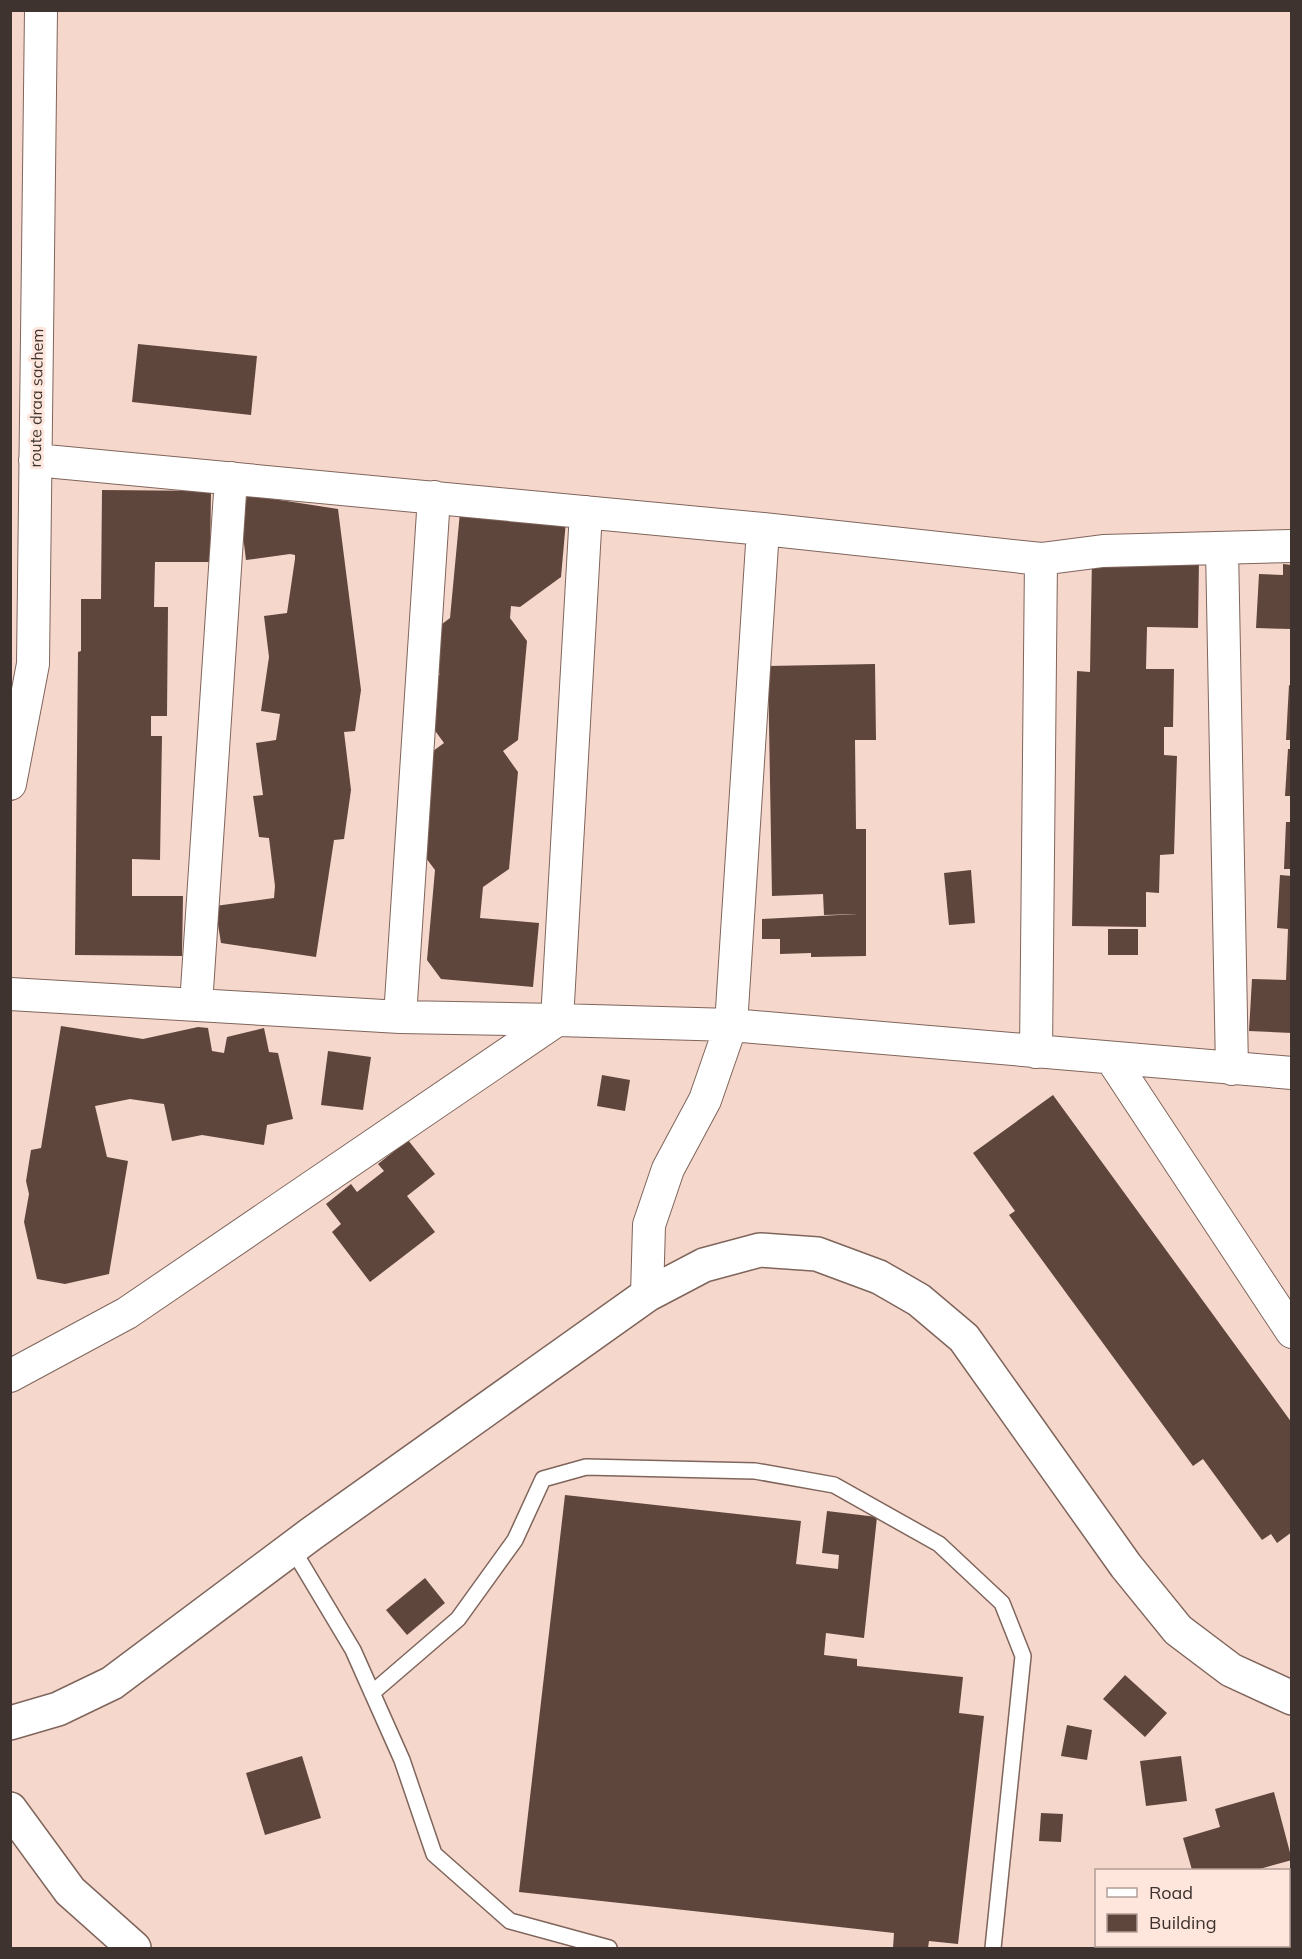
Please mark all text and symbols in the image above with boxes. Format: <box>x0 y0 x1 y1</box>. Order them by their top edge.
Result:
street label: route draa sachem <box>25 328 47 468</box>
legend <box>1095 1869 1290 1947</box>
text: Road <box>1149 1881 1193 1904</box>
text: Building <box>1149 1911 1217 1934</box>

